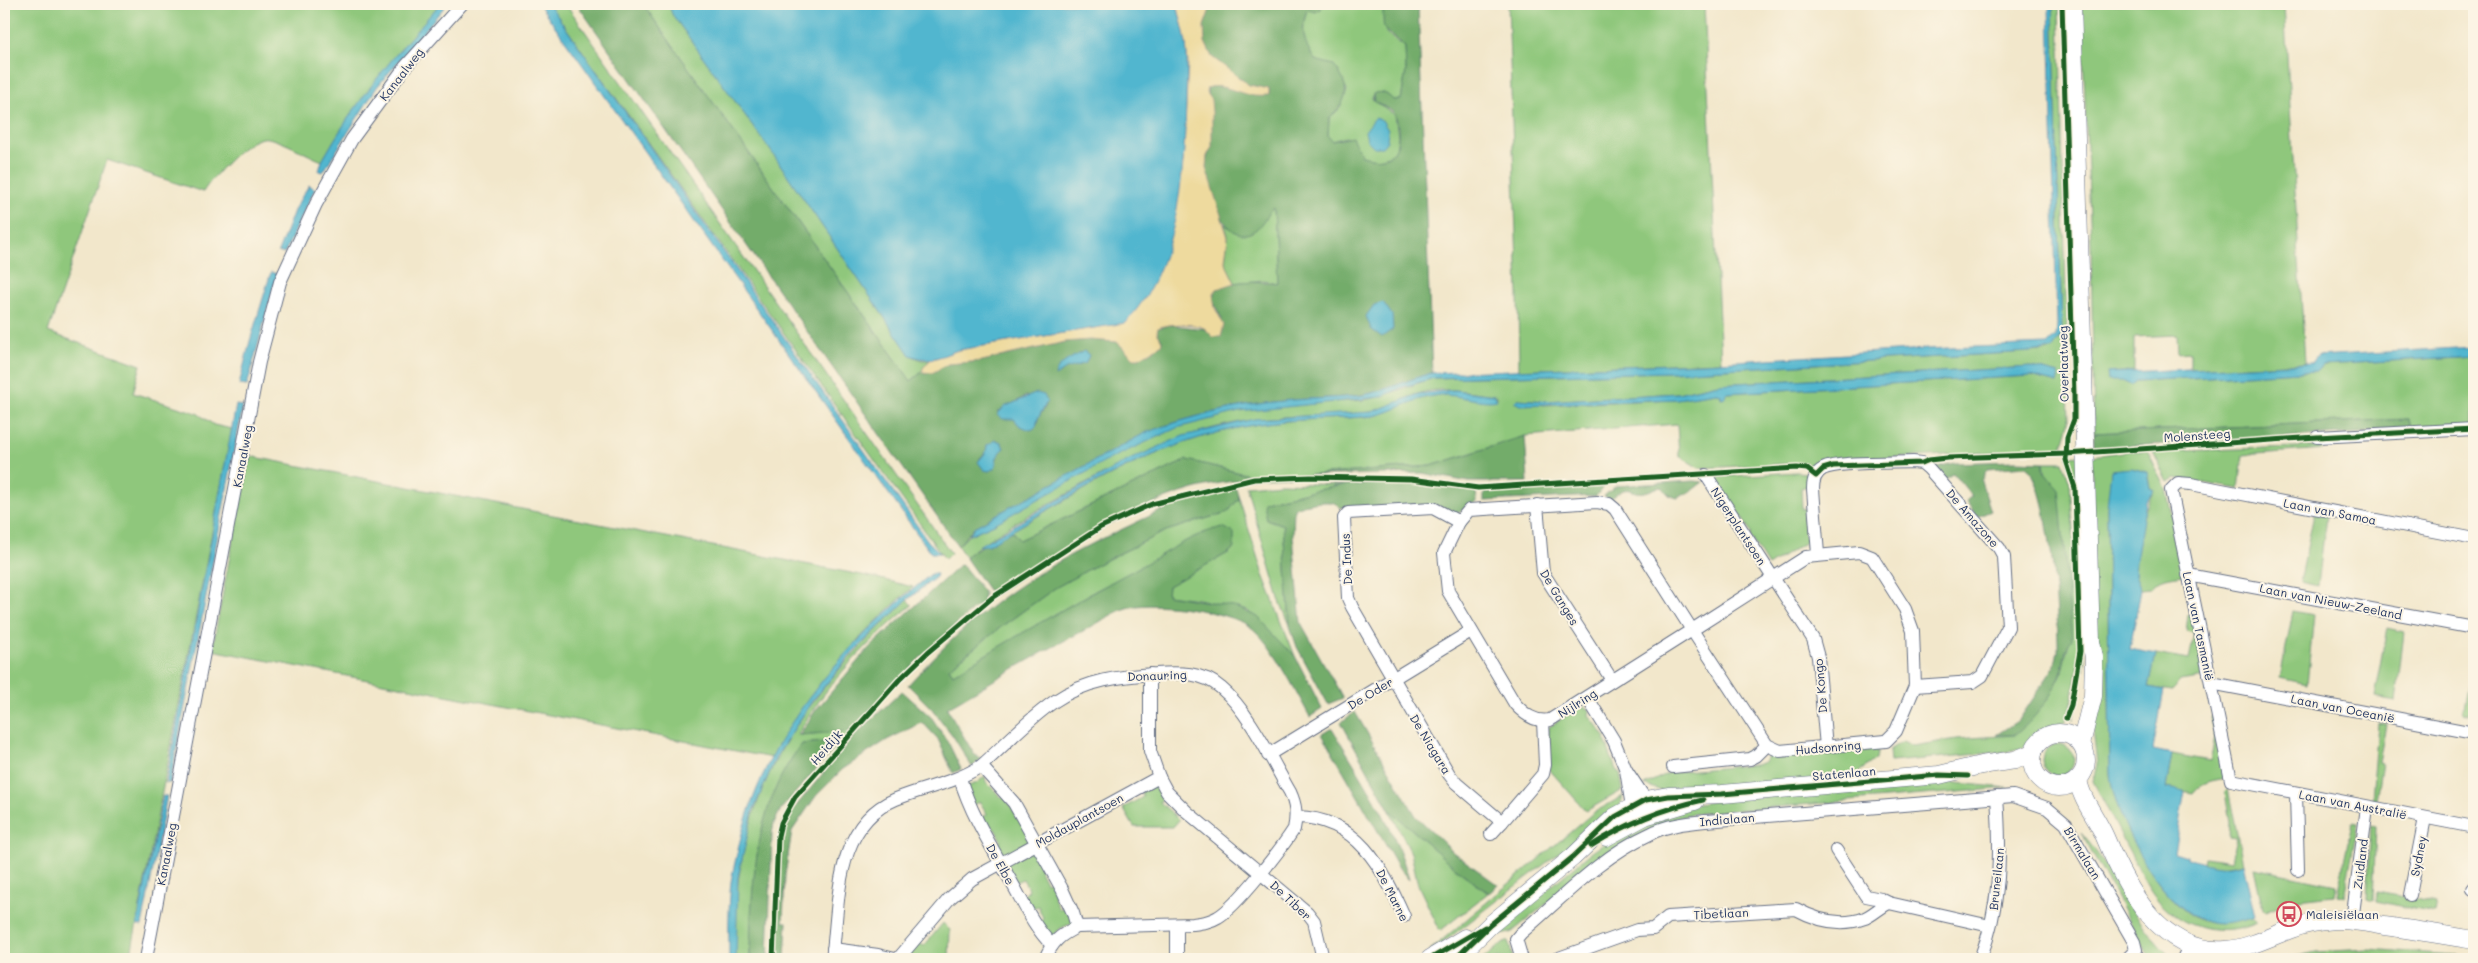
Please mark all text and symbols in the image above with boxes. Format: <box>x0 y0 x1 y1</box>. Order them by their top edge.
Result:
street label: Kanaalweg <box>375 44 427 104</box>
street label: Overlaatweg <box>2054 326 2072 402</box>
street label: Kanaalweg <box>228 423 256 488</box>
street label: Molensteeg <box>2163 425 2231 445</box>
street label: Nigerplantsoen <box>1708 484 1770 568</box>
street label: De Amazone <box>1943 485 2003 551</box>
street label: Laan van Samoa <box>2282 494 2378 528</box>
street label: De Indus <box>1337 533 1355 585</box>
street label: De Ganges <box>1537 566 1583 628</box>
street label: Laan van Tasmanië <box>2180 570 2218 682</box>
street label: Laan van Nieuw-Zeeland <box>2258 579 2404 623</box>
street label: De Kongo <box>1810 658 1830 714</box>
street label: Donauring <box>1127 666 1187 684</box>
street label: De Oder <box>1344 673 1396 713</box>
street label: Nijlring <box>1555 685 1599 721</box>
street label: Laan van Oceanië <box>2290 690 2396 726</box>
street label: De Niagara <box>1407 711 1455 777</box>
street label: Heidijk <box>806 726 846 768</box>
street label: Hudsonring <box>1795 736 1861 758</box>
street label: Statenlaan <box>1812 762 1876 784</box>
street label: Laan van Australië <box>2298 786 2408 822</box>
street label: Moldauplantsoen <box>1032 789 1126 851</box>
street label: Indialaan <box>1699 809 1755 829</box>
street label: Kanaalweg <box>152 821 180 886</box>
street label: Birmalaan <box>2061 824 2105 882</box>
street label: Sydney <box>2406 834 2430 878</box>
street label: Zuidland <box>2349 837 2371 890</box>
street label: De Elbe <box>983 841 1019 887</box>
street label: Bruneilaan <box>1985 847 2007 911</box>
street label: De Marne <box>1373 866 1413 924</box>
street label: De Tiber <box>1267 877 1315 923</box>
bus stop icon: Maleisiëlaan <box>2276 901 2302 927</box>
street label: Tibetlaan <box>1693 904 1749 922</box>
place label: Maleisiëlaan <box>2306 906 2379 922</box>

